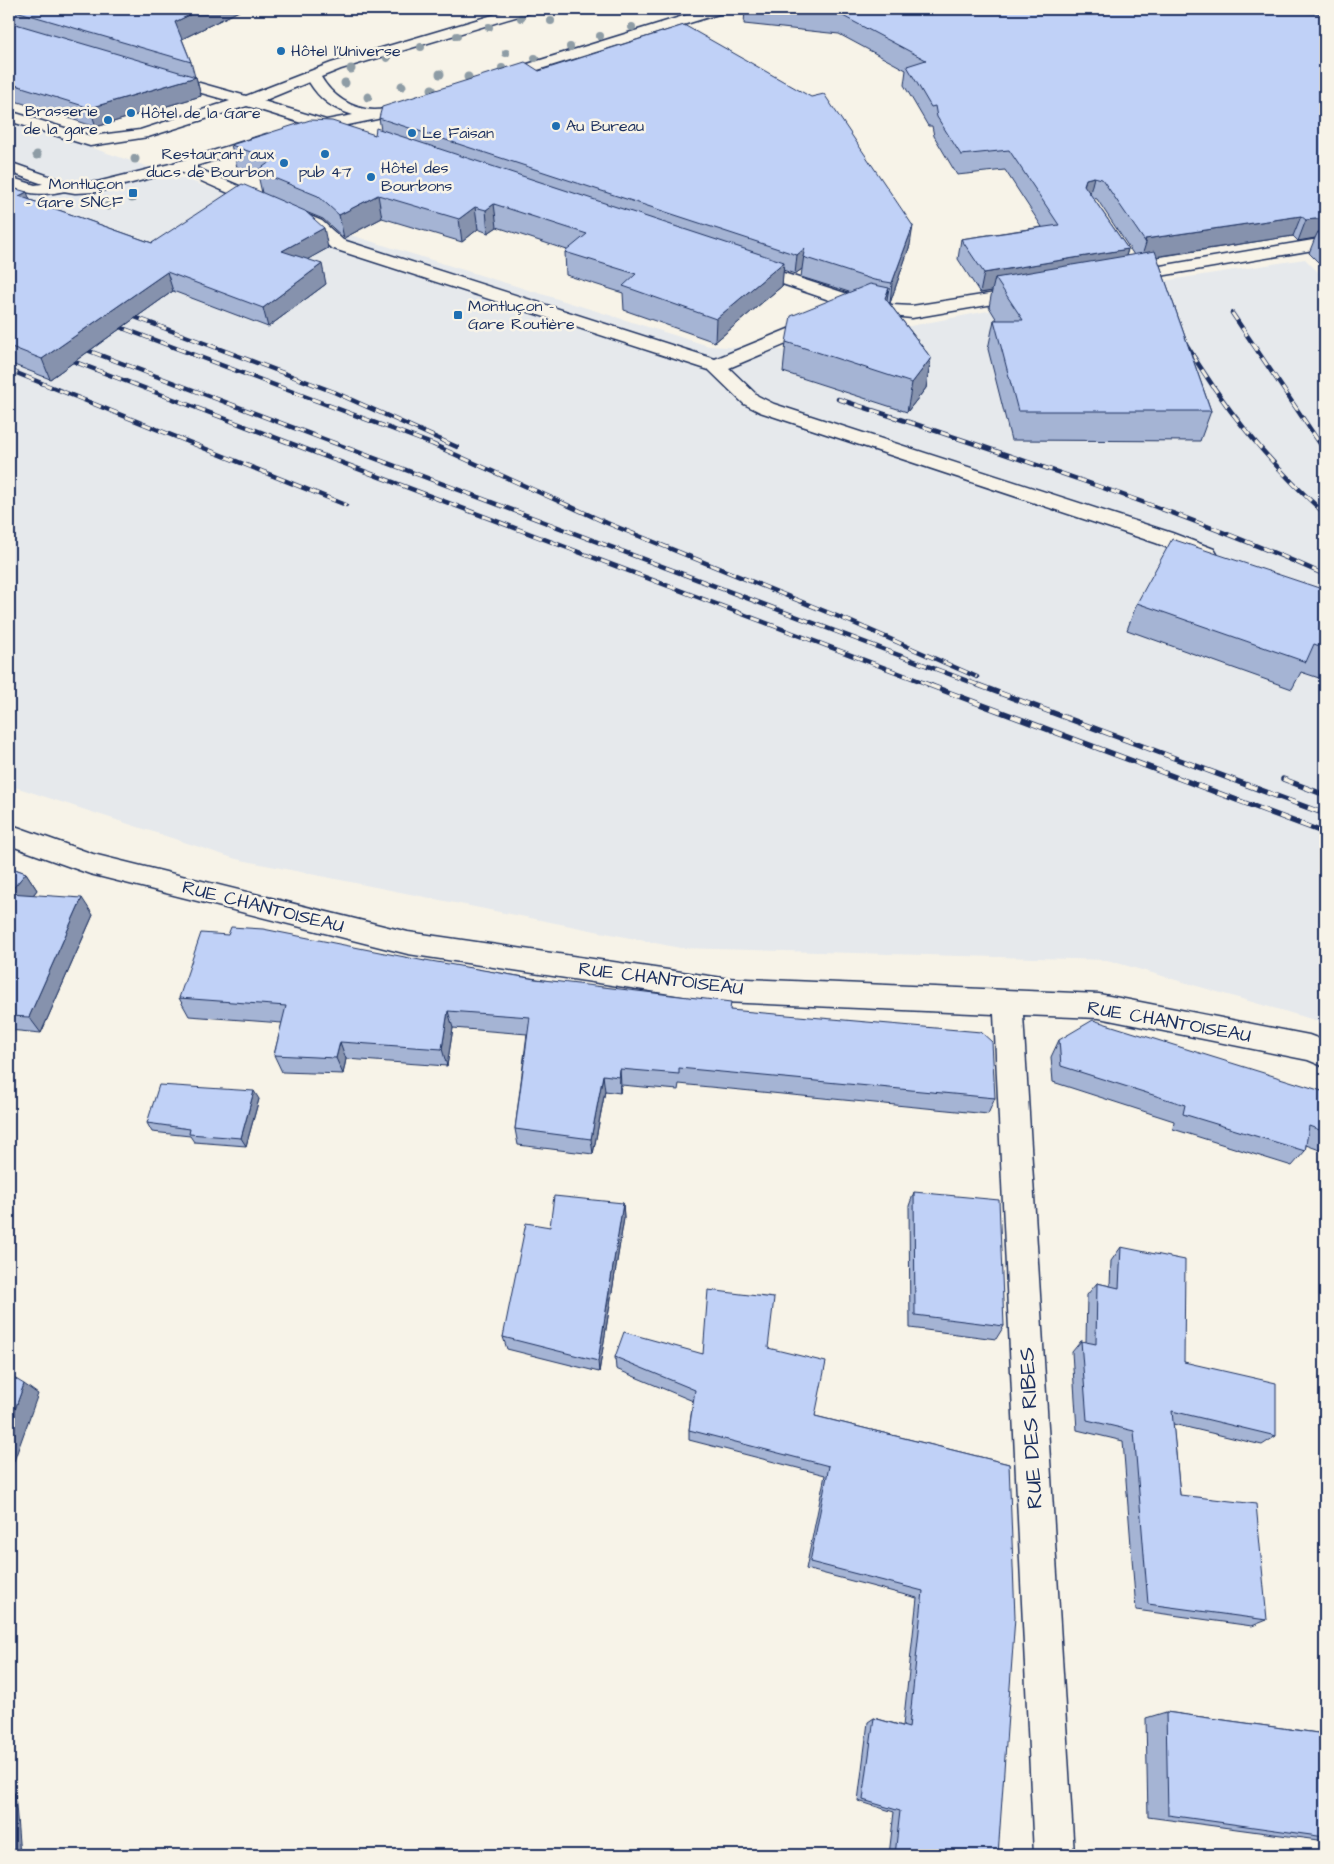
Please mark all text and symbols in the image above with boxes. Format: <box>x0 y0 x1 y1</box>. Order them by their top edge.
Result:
place label: Hôtel l'Universe <box>291 40 401 62</box>
marker: Hôtel l'Universe <box>275 45 287 57</box>
place label: Brasserie de la gare <box>24 100 98 141</box>
place label: Hôtel de la Gare <box>141 102 261 124</box>
marker: Hôtel de la Gare <box>125 107 137 119</box>
marker: Brasserie de la gare <box>102 114 114 126</box>
place label: Au Bureau <box>566 115 644 137</box>
marker: Au Bureau <box>550 120 562 132</box>
place label: Le Faisan <box>422 122 494 144</box>
marker: Le Faisan <box>406 127 418 139</box>
place label: Restaurant aux ducs de Bourbon <box>147 143 274 183</box>
marker: pub 47 <box>319 148 331 160</box>
marker: Restaurant aux ducs de Bourbon <box>278 157 290 169</box>
place label: Hôtel des Bourbons <box>381 157 452 197</box>
place label: pub 47 <box>298 161 352 183</box>
marker: Hôtel des Bourbons <box>365 171 377 183</box>
place label: Montluçon - Gare SNCF <box>26 173 123 213</box>
marker: Montluçon - Gare SNCF <box>127 187 139 199</box>
place label: Montluçon - Gare Routière <box>468 295 575 335</box>
marker: Montluçon - Gare Routière <box>452 309 464 321</box>
street label: RUE CHANTOISEAU <box>179 874 347 940</box>
street label: RUE CHANTOISEAU <box>577 955 745 1003</box>
street label: RUE CHANTOISEAU <box>1085 994 1253 1050</box>
street label: RUE DES RIBES <box>1011 1346 1051 1510</box>

